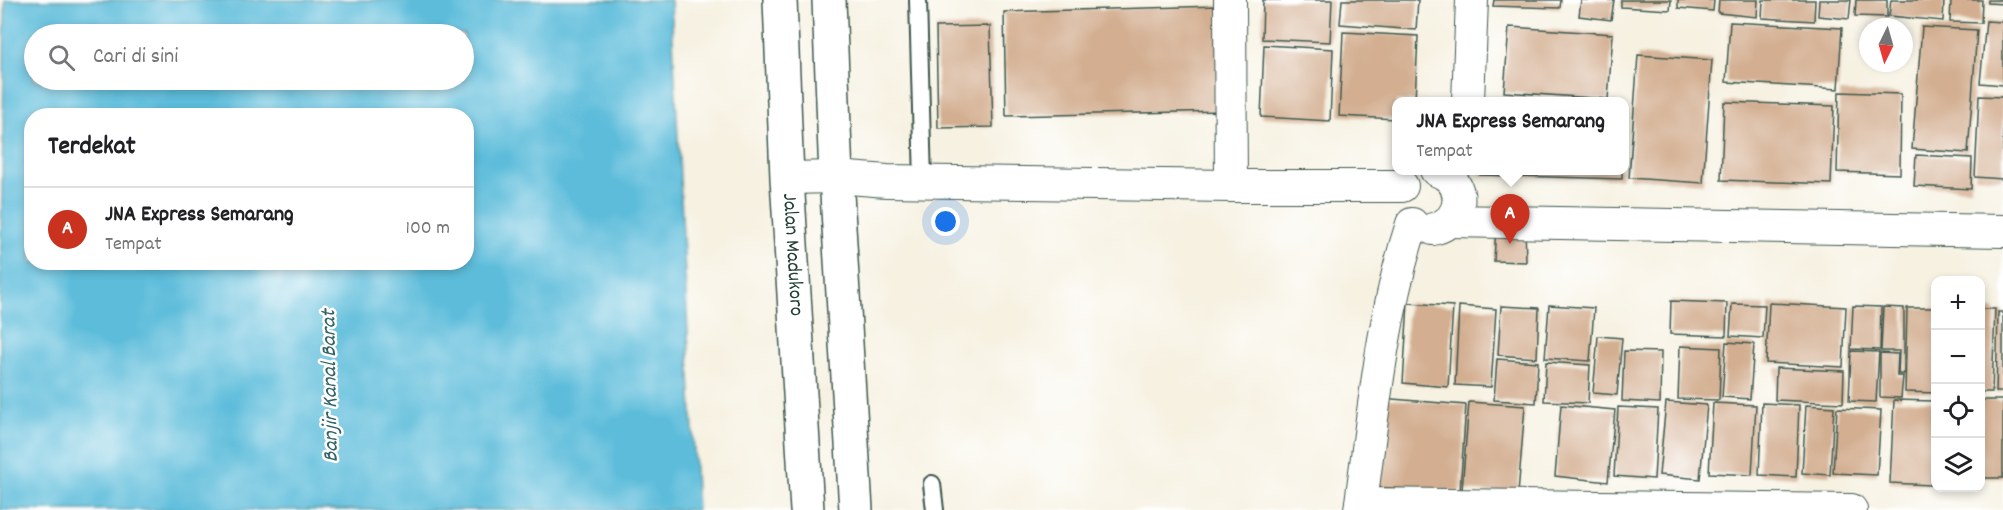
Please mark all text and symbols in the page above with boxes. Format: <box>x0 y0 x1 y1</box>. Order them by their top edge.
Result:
north arrow <box>1859 18 1913 72</box>
search box <box>24 24 474 90</box>
icon: search <box>45 41 78 74</box>
text: Cari di sini <box>93 42 178 73</box>
popup <box>1392 97 1629 175</box>
text: JNA Express Semarang <box>1416 107 1605 138</box>
text: Terdekat <box>48 129 136 166</box>
text: Tempat <box>1416 138 1473 166</box>
street label: Jalan Madukoro <box>773 192 810 317</box>
pin: A <box>1490 194 1530 244</box>
text: JNA Express Semarang <box>105 200 294 231</box>
your location <box>931 207 960 236</box>
text: A <box>62 215 73 243</box>
text: 100 m <box>406 215 450 243</box>
text: Tempat <box>105 231 162 259</box>
map controls <box>1931 276 1985 492</box>
button: + <box>1931 276 1985 330</box>
water label: Banjir Kanal Barat <box>314 308 348 463</box>
button: − <box>1931 330 1985 384</box>
button: locate <box>1931 384 1985 438</box>
button: layers <box>1931 438 1985 492</box>

